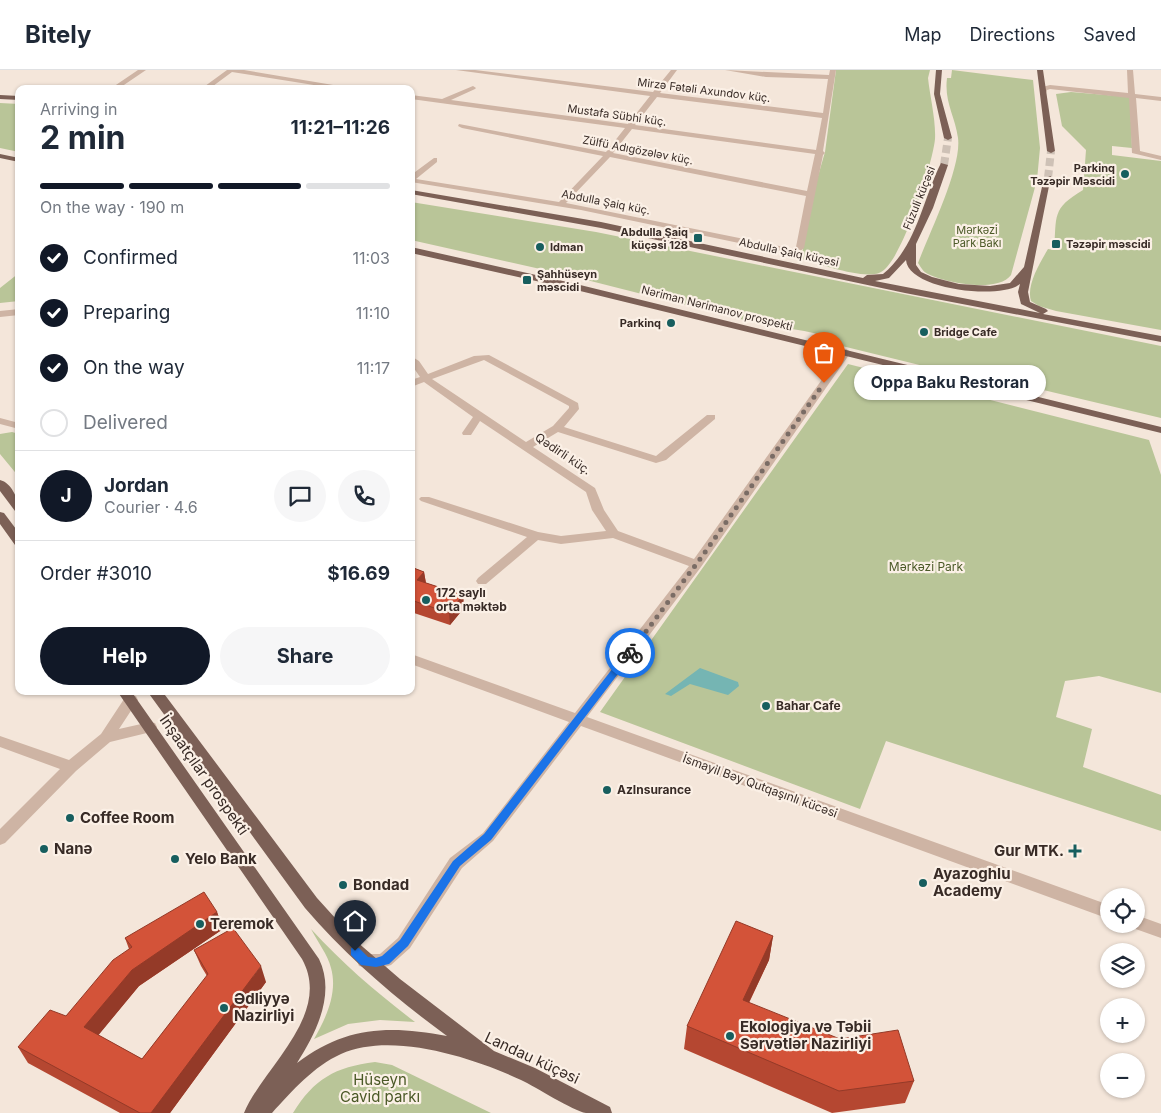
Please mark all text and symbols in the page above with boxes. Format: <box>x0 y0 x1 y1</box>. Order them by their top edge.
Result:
text: Bitely <box>25 20 91 49</box>
text: Map <box>904 24 942 45</box>
text: Directions <box>970 24 1055 45</box>
text: Saved <box>1083 24 1136 45</box>
street label: Mirzə Fətəli Axundov küç. <box>637 75 771 105</box>
text: Arriving in <box>40 99 117 119</box>
street label: Mustafa Sübhi küç. <box>567 101 667 129</box>
text: 11:21–11:26 <box>291 116 390 139</box>
text: 2 min <box>40 118 126 157</box>
street label: Zülfü Adıgözələv küç. <box>582 132 694 168</box>
place label: Parkinq Təzəpir Məscidi <box>1030 161 1115 188</box>
street label: Füzuli küçəsi <box>900 164 938 232</box>
marker: Parkinq Təzəpir Məscidi <box>1119 168 1131 180</box>
street label: Abdulla Şaiq küç. <box>561 187 651 217</box>
text: On the way · 190 m <box>40 197 184 217</box>
park label: Mərkəzi Park Bakı <box>953 223 1001 250</box>
place label: Abdulla Şaiq küçəsi 128 <box>621 225 688 252</box>
marker: Abdulla Şaiq küçəsi 128 <box>692 232 704 244</box>
street label: Abdulla Şaiq küçəsi <box>738 235 840 269</box>
place label: Təzəpir məscidi <box>1066 237 1151 251</box>
marker: Təzəpir məscidi <box>1050 238 1062 250</box>
place label: Idman <box>550 240 583 254</box>
marker: Idman <box>534 241 546 253</box>
icon: check <box>40 244 68 272</box>
text: Confirmed <box>83 246 178 269</box>
text: 11:03 <box>352 248 390 268</box>
place label: Şahhüseyn məscidi <box>537 267 597 294</box>
marker: Şahhüseyn məscidi <box>521 274 533 286</box>
street label: Nəriman Nərimanov prospekti <box>640 282 794 334</box>
icon: check <box>40 299 68 327</box>
text: Preparing <box>83 301 170 324</box>
text: 11:10 <box>356 303 390 323</box>
place label: Parkinq <box>620 316 661 330</box>
marker: Parkinq <box>665 317 677 329</box>
place label: Bridge Cafe <box>934 325 998 339</box>
marker: Bridge Cafe <box>918 326 930 338</box>
pin <box>803 332 845 383</box>
icon: bag <box>810 339 838 367</box>
icon: check <box>40 354 68 382</box>
text: On the way <box>83 356 185 379</box>
text: 11:17 <box>357 358 390 378</box>
callout: Oppa Baku Restoran <box>854 366 1046 400</box>
text: Oppa Baku Restoran <box>871 372 1029 392</box>
text: Delivered <box>83 411 168 434</box>
street label: Qədirli küç. <box>532 429 594 478</box>
button: chat <box>274 470 326 522</box>
button: phone <box>338 470 390 522</box>
text: Jordan <box>104 474 169 497</box>
text: J <box>60 484 72 507</box>
text: Courier · 4.6 <box>104 497 198 517</box>
park label: Mərkəzi Park <box>889 559 964 574</box>
text: Order #3010 <box>40 562 152 585</box>
text: $16.69 <box>327 562 390 585</box>
place label: 172 saylı orta məktəb <box>436 585 507 614</box>
marker: 172 saylı orta məktəb <box>420 594 432 606</box>
button: Help <box>40 627 210 685</box>
button: Share <box>220 627 390 685</box>
courier <box>605 628 655 678</box>
icon: bike <box>616 639 644 667</box>
place label: Bahar Cafe <box>776 698 841 713</box>
marker: Bahar Cafe <box>760 700 772 712</box>
street label: İnşaatçılar prospekti <box>156 711 253 839</box>
street label: İsmayil Bəy Qutqaşınlı kücəsi <box>681 750 840 821</box>
place label: AzInsurance <box>617 782 691 797</box>
marker: AzInsurance <box>601 784 613 796</box>
place label: Coffee Room <box>80 808 174 827</box>
marker: Coffee Room <box>64 812 76 824</box>
place label: Nanə <box>54 839 92 858</box>
place label: Gur MTK. <box>994 841 1064 860</box>
marker: Nanə <box>38 843 50 855</box>
marker: Gur MTK. <box>1068 844 1082 858</box>
place label: Yelo Bank <box>185 849 257 868</box>
marker: Yelo Bank <box>169 853 181 865</box>
place label: Ayazoghlu Academy <box>933 864 1010 900</box>
place label: Bondad <box>353 875 409 894</box>
marker: Ayazoghlu Academy <box>917 877 929 889</box>
marker: Bondad <box>337 879 349 891</box>
map controls <box>1100 888 1145 1098</box>
button: locate <box>1100 888 1145 933</box>
pin <box>334 900 376 951</box>
icon: home <box>341 907 369 935</box>
place label: Teremok <box>210 914 274 933</box>
marker: Teremok <box>194 918 206 930</box>
button: layers <box>1100 943 1145 988</box>
place label: Ədliyyə Nazirliyi <box>234 989 294 1025</box>
button: + <box>1100 998 1145 1043</box>
marker: Ədliyyə Nazirliyi <box>218 1002 230 1014</box>
place label: Ekologiya və Təbii Sərvətlər Nazirliyi <box>740 1017 871 1053</box>
street label: Landau küçəsi <box>482 1027 583 1088</box>
marker: Ekologiya və Təbii Sərvətlər Nazirliyi <box>724 1030 736 1042</box>
button: − <box>1100 1053 1145 1098</box>
park label: Hüseyn Cavid parkı <box>340 1070 420 1106</box>

